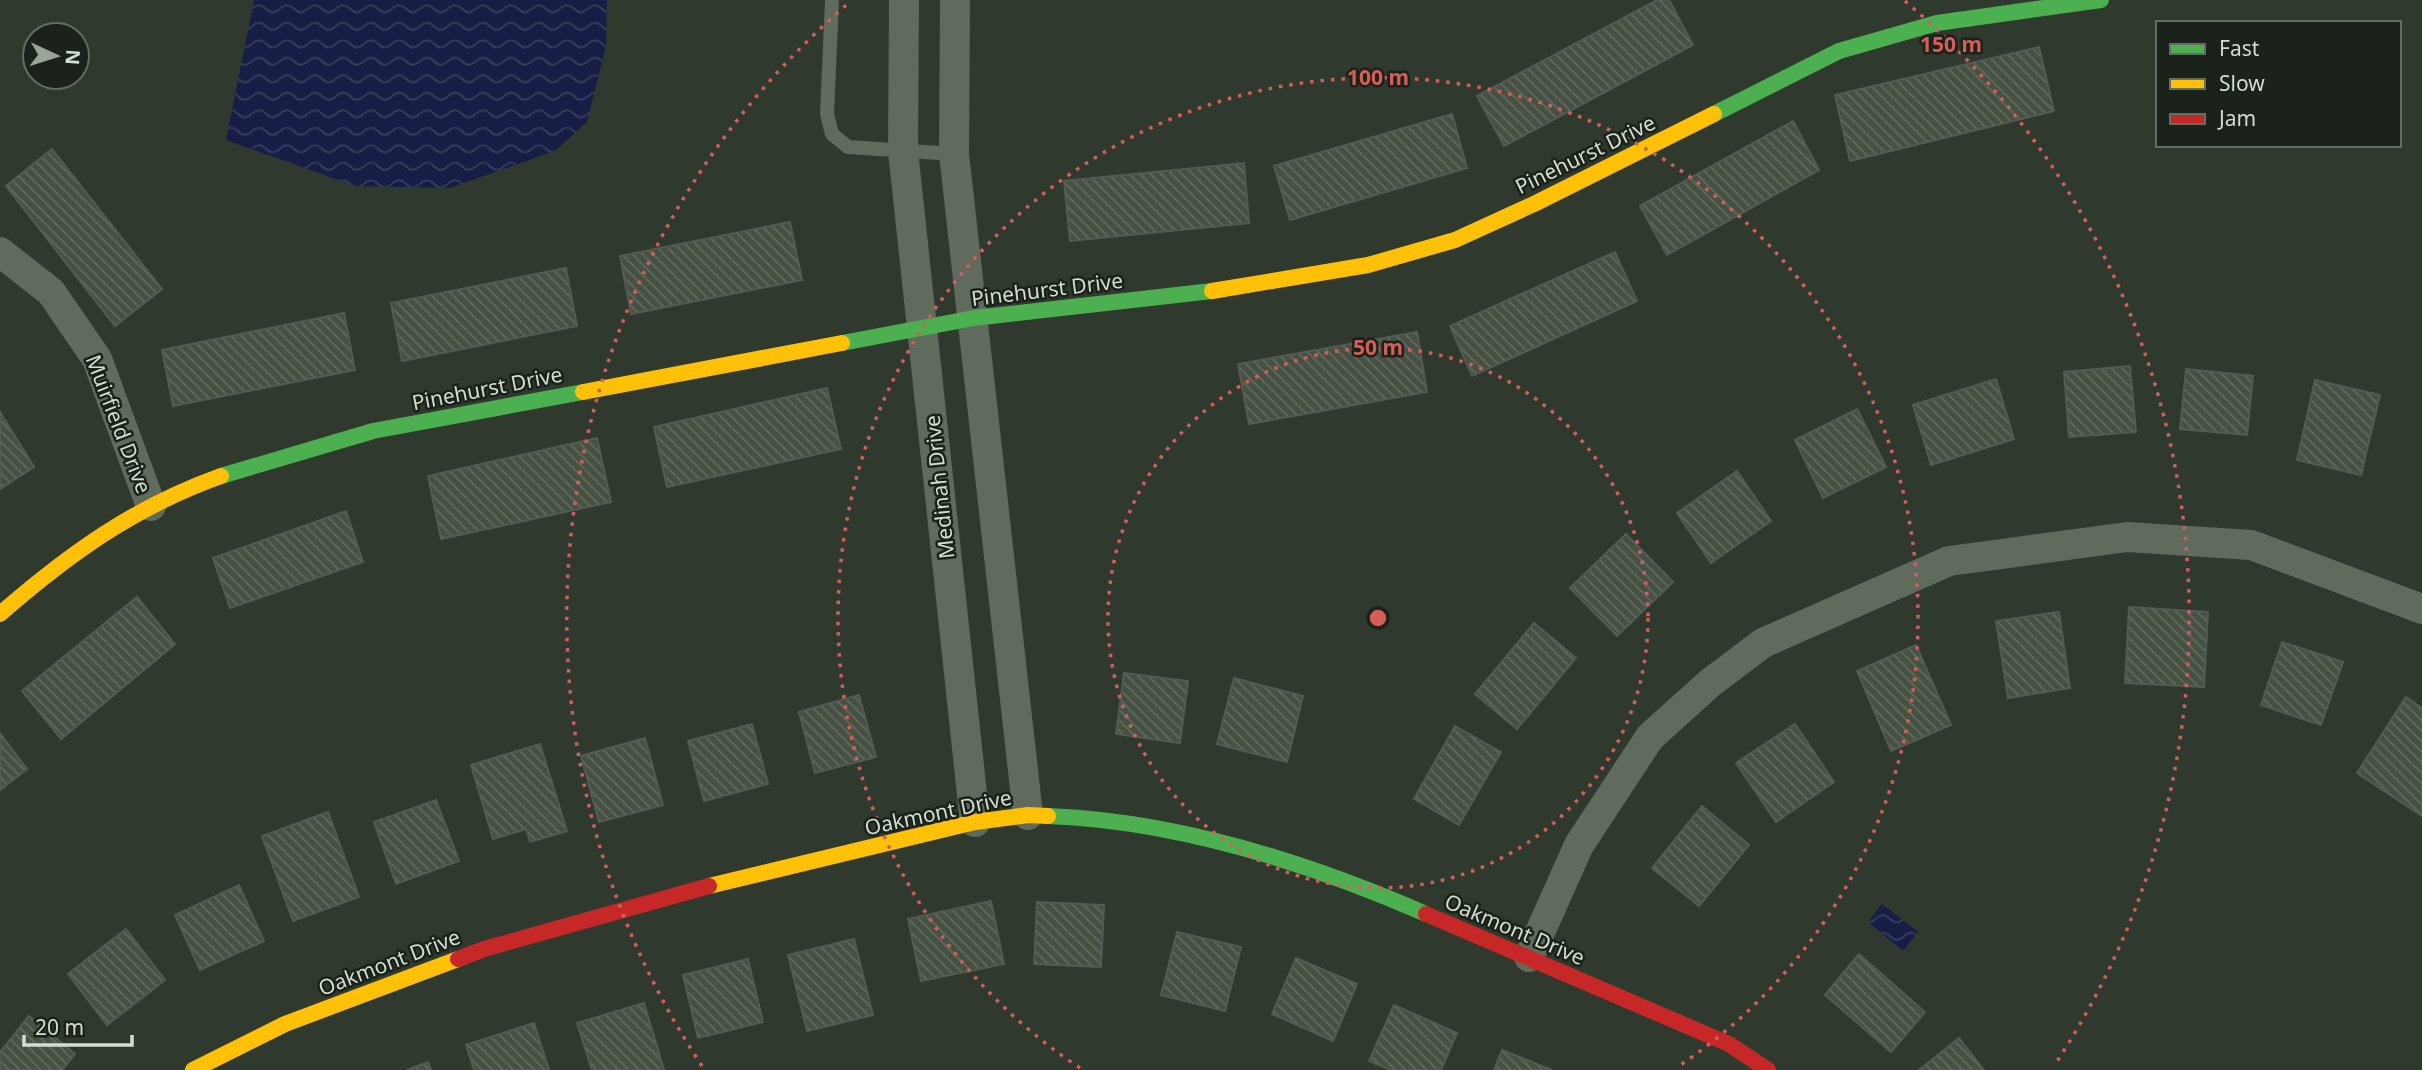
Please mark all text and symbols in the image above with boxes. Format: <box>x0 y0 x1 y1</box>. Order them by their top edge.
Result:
north arrow <box>21 21 91 91</box>
legend <box>2156 21 2401 147</box>
text: 150 m <box>1920 30 1982 58</box>
text: Fast <box>2219 34 2260 62</box>
text: N <box>59 49 86 66</box>
text: 100 m <box>1347 63 1409 91</box>
text: Slow <box>2219 69 2265 97</box>
text: Jam <box>2217 104 2256 132</box>
street label: Pinehurst Drive <box>1510 108 1660 200</box>
street label: Pinehurst Drive <box>970 266 1124 312</box>
text: 50 m <box>1353 333 1403 361</box>
street label: Muirfield Drive <box>80 351 158 497</box>
street label: Pinehurst Drive <box>409 360 565 416</box>
street label: Medinah Drive <box>918 414 960 560</box>
centre of rings <box>1366 606 1390 630</box>
street label: Oakmont Drive <box>862 783 1014 841</box>
street label: Oakmont Drive <box>1441 887 1589 971</box>
street label: Oakmont Drive <box>314 922 464 1002</box>
scale bar <box>24 1004 133 1048</box>
text: 20 m <box>35 1013 84 1041</box>

